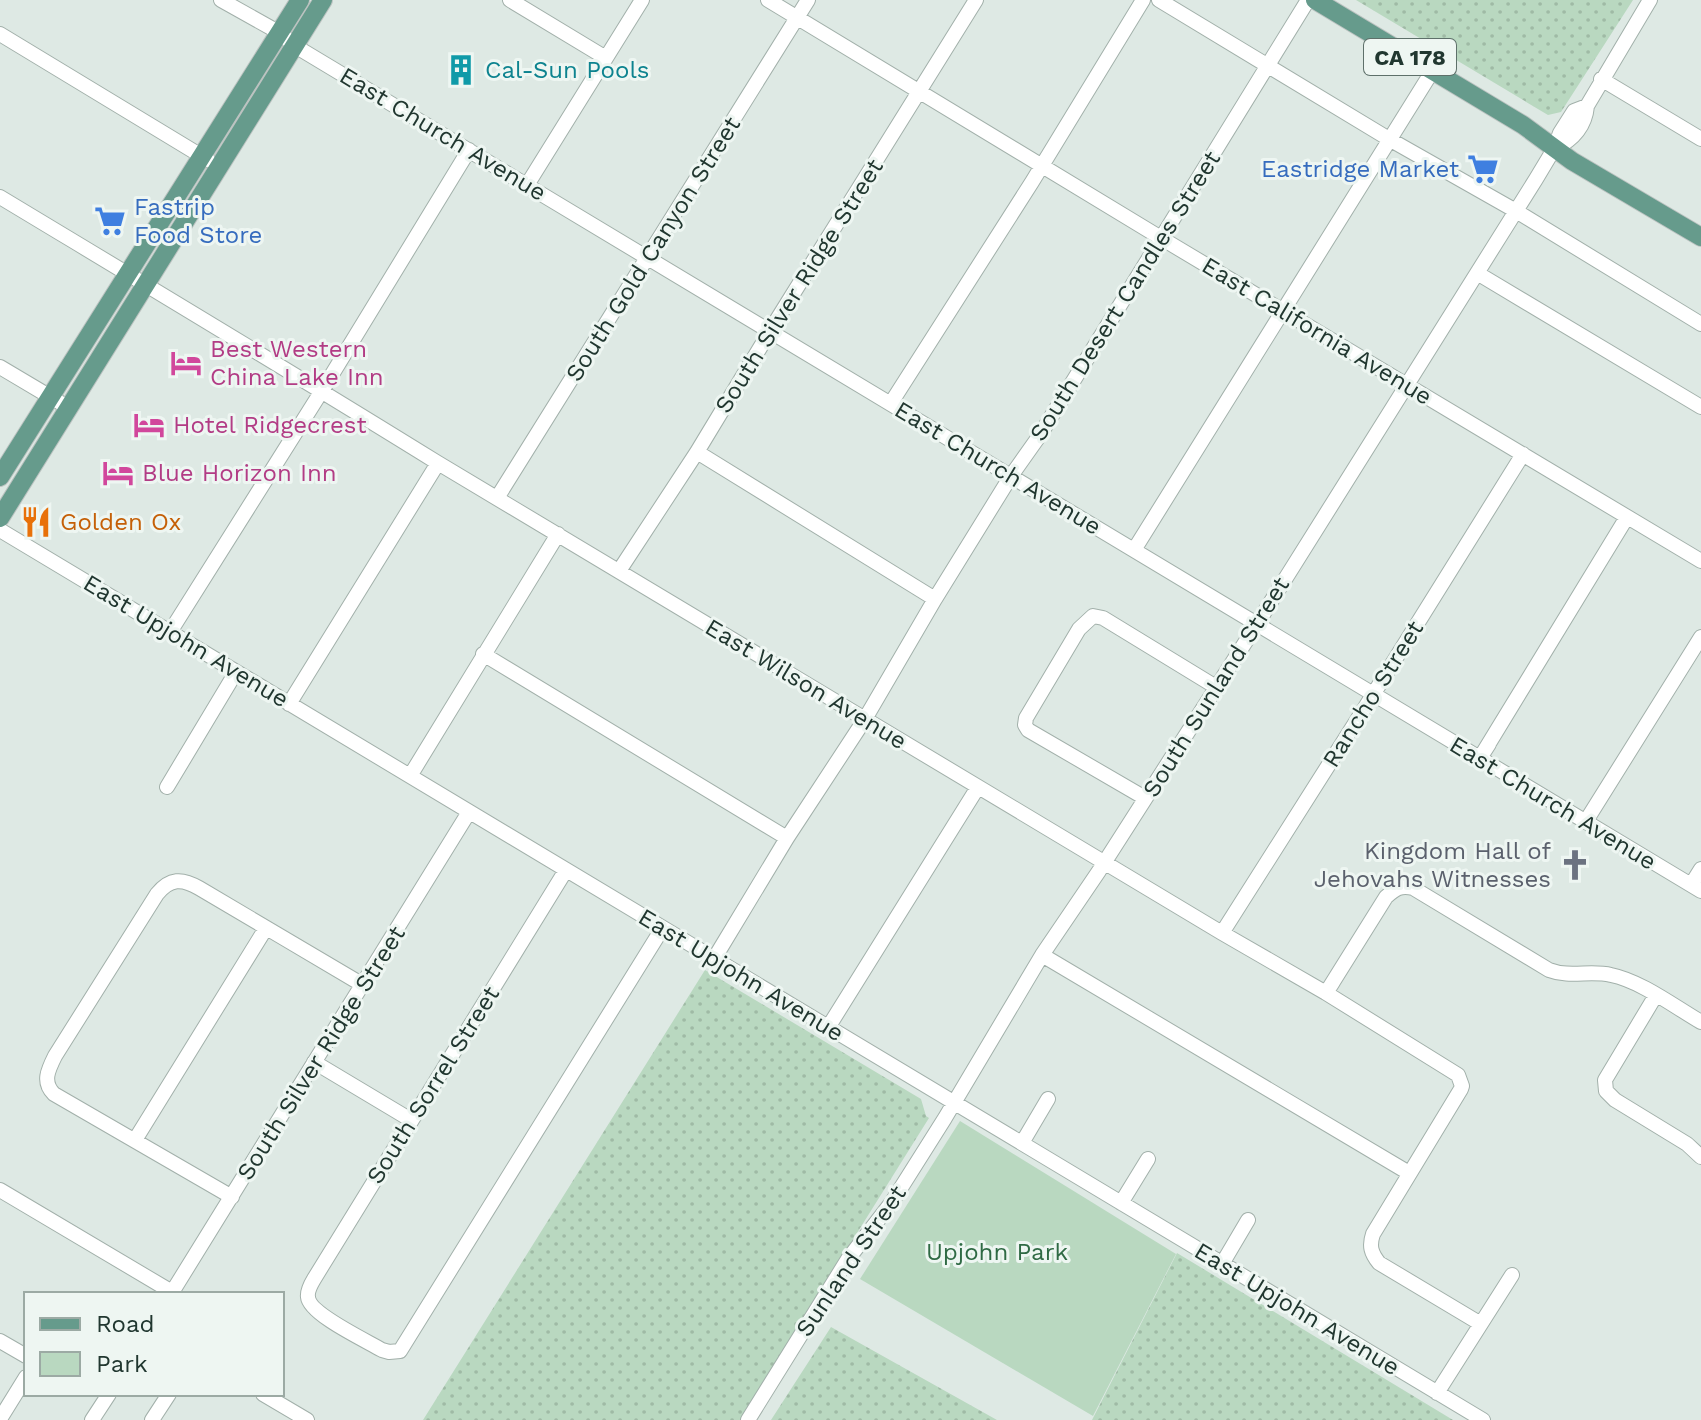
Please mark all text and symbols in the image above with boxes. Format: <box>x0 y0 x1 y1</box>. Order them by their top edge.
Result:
road number: CA 178 <box>1364 39 1456 75</box>
building icon: Cal-Sun Pools <box>444 53 478 87</box>
place label: Cal-Sun Pools <box>485 56 649 84</box>
street label: East Church Avenue <box>335 61 551 207</box>
street label: South Gold Canyon Street <box>560 112 746 386</box>
street label: South Desert Candles Street <box>1024 146 1226 446</box>
supermarket icon: Eastridge Market <box>1466 152 1500 186</box>
street label: South Silver Ridge Street <box>709 154 889 418</box>
place label: Eastridge Market <box>1261 155 1459 183</box>
place label: Fastrip Food Store <box>134 193 262 249</box>
supermarket icon: Fastrip Food Store <box>93 204 127 238</box>
street label: East California Avenue <box>1197 251 1437 411</box>
place label: Best Western China Lake Inn <box>210 335 384 391</box>
hotel icon: Best Western China Lake Inn <box>169 346 203 380</box>
street label: East Church Avenue <box>890 395 1106 541</box>
hotel icon: Hotel Ridgecrest <box>132 408 166 442</box>
place label: Hotel Ridgecrest <box>173 411 367 439</box>
hotel icon: Blue Horizon Inn <box>101 456 135 490</box>
place label: Blue Horizon Inn <box>142 459 337 487</box>
restaurant icon: Golden Ox <box>19 505 53 539</box>
place label: Golden Ox <box>60 508 181 536</box>
street label: East Upjohn Avenue <box>78 569 294 713</box>
street label: South Sunland Street <box>1137 572 1295 802</box>
street label: East Wilson Avenue <box>700 613 912 755</box>
street label: Rancho Street <box>1317 616 1429 772</box>
street label: East Church Avenue <box>1445 730 1661 876</box>
place label: Kingdom Hall of Jehovahs Witnesses <box>1314 837 1552 893</box>
church icon: Kingdom Hall of Jehovahs Witnesses <box>1558 848 1592 882</box>
street label: East Upjohn Avenue <box>633 903 849 1047</box>
street label: South Silver Ridge Street <box>231 921 411 1185</box>
street label: South Sorrel Street <box>361 981 505 1189</box>
street label: Sunland Street <box>790 1180 912 1342</box>
street label: East Upjohn Avenue <box>1189 1237 1405 1381</box>
park label: Upjohn Park <box>926 1238 1068 1266</box>
legend <box>24 1292 284 1396</box>
text: Road <box>96 1310 155 1338</box>
text: Park <box>96 1350 148 1378</box>

